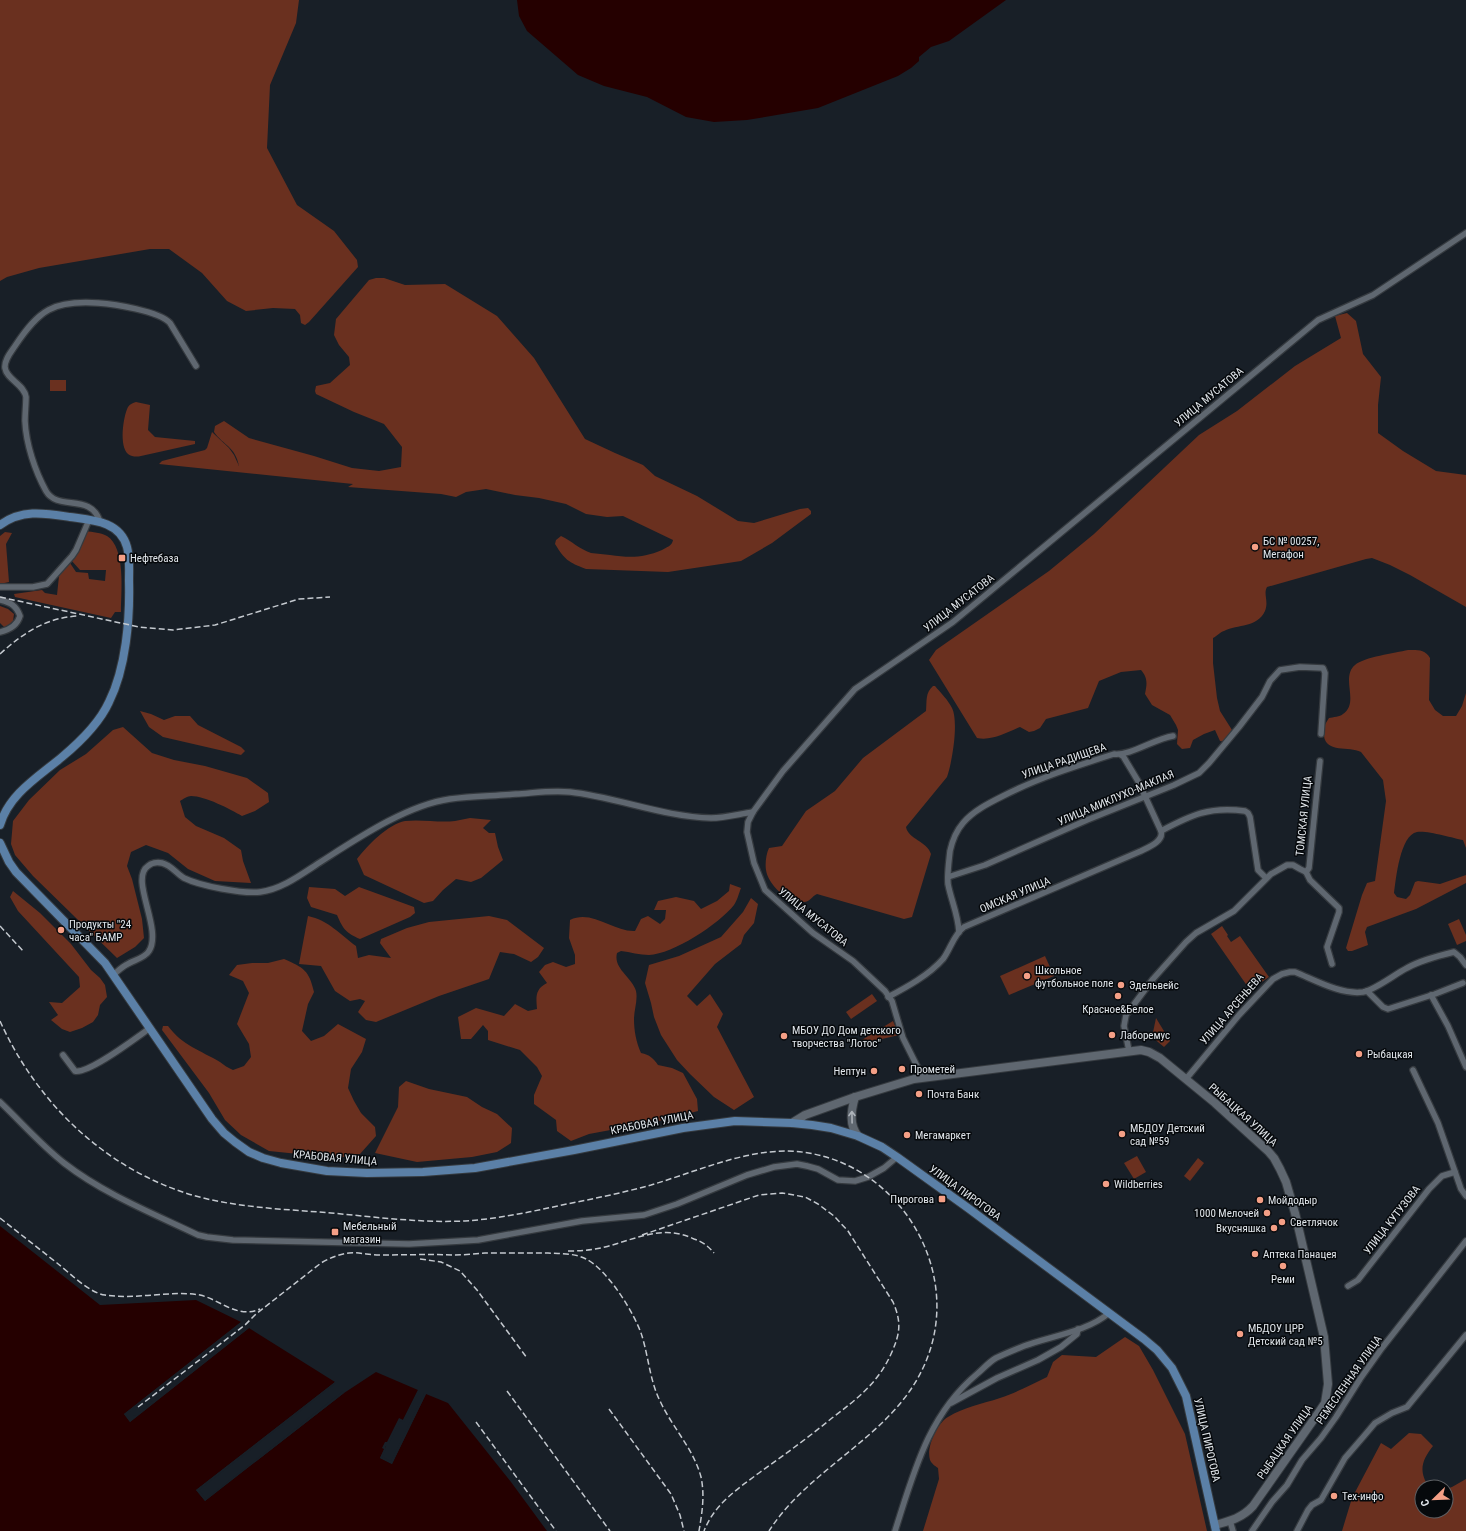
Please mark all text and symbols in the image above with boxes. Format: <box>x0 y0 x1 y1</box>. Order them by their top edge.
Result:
street label: УЛИЦА МУСАТОВА <box>1172 364 1247 430</box>
place label: БС № 00257, Мегафон <box>1263 535 1319 561</box>
marker: БС № 00257, Мегафон <box>1250 542 1260 552</box>
place label: Нефтебаза <box>130 552 179 565</box>
marker: Нефтебаза <box>117 553 127 563</box>
street label: УЛИЦА МУСАТОВА <box>921 571 997 635</box>
street label: УЛИЦА РАДИЩЕВА <box>1020 740 1108 782</box>
street label: УЛИЦА МИКЛУХО-МАКЛАЯ <box>1056 768 1176 828</box>
street label: ТОМСКАЯ УЛИЦА <box>1293 775 1315 857</box>
street label: ОМСКАЯ УЛИЦА <box>978 874 1053 916</box>
street label: УЛИЦА МУСАТОВА <box>776 885 851 950</box>
place label: Продукты "24 часа" БАМР <box>69 918 132 944</box>
marker: Продукты "24 часа" БАМР <box>56 925 66 935</box>
place label: Школьное футбольное поле <box>1035 964 1113 990</box>
street label: УЛИЦА АРСЕНЬЕВА <box>1198 970 1267 1047</box>
marker: Школьное футбольное поле <box>1022 971 1032 981</box>
place label: Эдельвейс <box>1129 979 1179 992</box>
marker: Эдельвейс <box>1116 980 1126 990</box>
marker: Красное&Белое <box>1113 991 1123 1001</box>
place label: Красное&Белое <box>1082 1003 1154 1016</box>
place label: МБОУ ДО Дом детского творчества "Лотос" <box>792 1024 901 1050</box>
place label: Лаборемус <box>1120 1029 1170 1042</box>
marker: Лаборемус <box>1107 1030 1117 1040</box>
marker: МБОУ ДО Дом детского творчества "Лотос" <box>779 1031 789 1041</box>
place label: Рыбацкая <box>1367 1048 1413 1061</box>
marker: Рыбацкая <box>1354 1049 1364 1059</box>
place label: Прометей <box>910 1063 955 1076</box>
marker: Прометей <box>897 1064 907 1074</box>
place label: Нептун <box>834 1065 866 1078</box>
marker: Нептун <box>869 1066 879 1076</box>
street label: РЫБАЦКАЯ УЛИЦА <box>1206 1081 1280 1150</box>
place label: Почта Банк <box>927 1088 980 1101</box>
marker: Почта Банк <box>914 1089 924 1099</box>
street label: КРАБОВАЯ УЛИЦА <box>609 1108 695 1137</box>
one-way arrow <box>848 1111 855 1124</box>
place label: МБДОУ Детский сад №59 <box>1130 1122 1205 1148</box>
place label: Мегамаркет <box>915 1129 971 1142</box>
marker: МБДОУ Детский сад №59 <box>1117 1129 1127 1139</box>
marker: Мегамаркет <box>902 1130 912 1140</box>
street label: КРАБОВАЯ УЛИЦА <box>292 1148 378 1168</box>
street label: УЛИЦА ПИРОГОВА <box>927 1163 1004 1224</box>
place label: Wildberries <box>1114 1178 1163 1191</box>
marker: Wildberries <box>1101 1179 1111 1189</box>
street label: УЛИЦА КУТУЗОВА <box>1361 1182 1423 1257</box>
place label: Пирогова <box>890 1193 934 1206</box>
marker: Пирогова <box>937 1194 947 1204</box>
place label: Мойдодыр <box>1268 1194 1317 1207</box>
marker: Мойдодыр <box>1255 1195 1265 1205</box>
place label: 1000 Мелочей <box>1194 1207 1259 1220</box>
marker: 1000 Мелочей <box>1262 1208 1272 1218</box>
place label: Светлячок <box>1290 1216 1339 1229</box>
marker: Светлячок <box>1277 1217 1287 1227</box>
place label: Мебельный магазин <box>343 1220 397 1246</box>
place label: Вкусняшка <box>1216 1222 1266 1235</box>
marker: Вкусняшка <box>1269 1223 1279 1233</box>
marker: Мебельный магазин <box>330 1227 340 1237</box>
place label: Аптека Панацея <box>1263 1248 1337 1261</box>
marker: Аптека Панацея <box>1250 1249 1260 1259</box>
marker: Реми <box>1278 1261 1288 1271</box>
place label: Реми <box>1271 1273 1295 1286</box>
place label: МБДОУ ЦРР Детский сад №5 <box>1248 1322 1323 1348</box>
marker: МБДОУ ЦРР Детский сад №5 <box>1235 1329 1245 1339</box>
street label: РЕМЕСЛЕННАЯ УЛИЦА <box>1313 1333 1385 1427</box>
street label: УЛИЦА ПИРОГОВА <box>1191 1397 1223 1484</box>
street label: РЫБАЦКАЯ УЛИЦА <box>1254 1402 1316 1482</box>
north arrow <box>1414 1479 1454 1519</box>
place label: Тех-инфо <box>1342 1490 1384 1503</box>
marker: Тех-инфо <box>1329 1491 1339 1501</box>
text: С <box>1418 1497 1432 1508</box>

